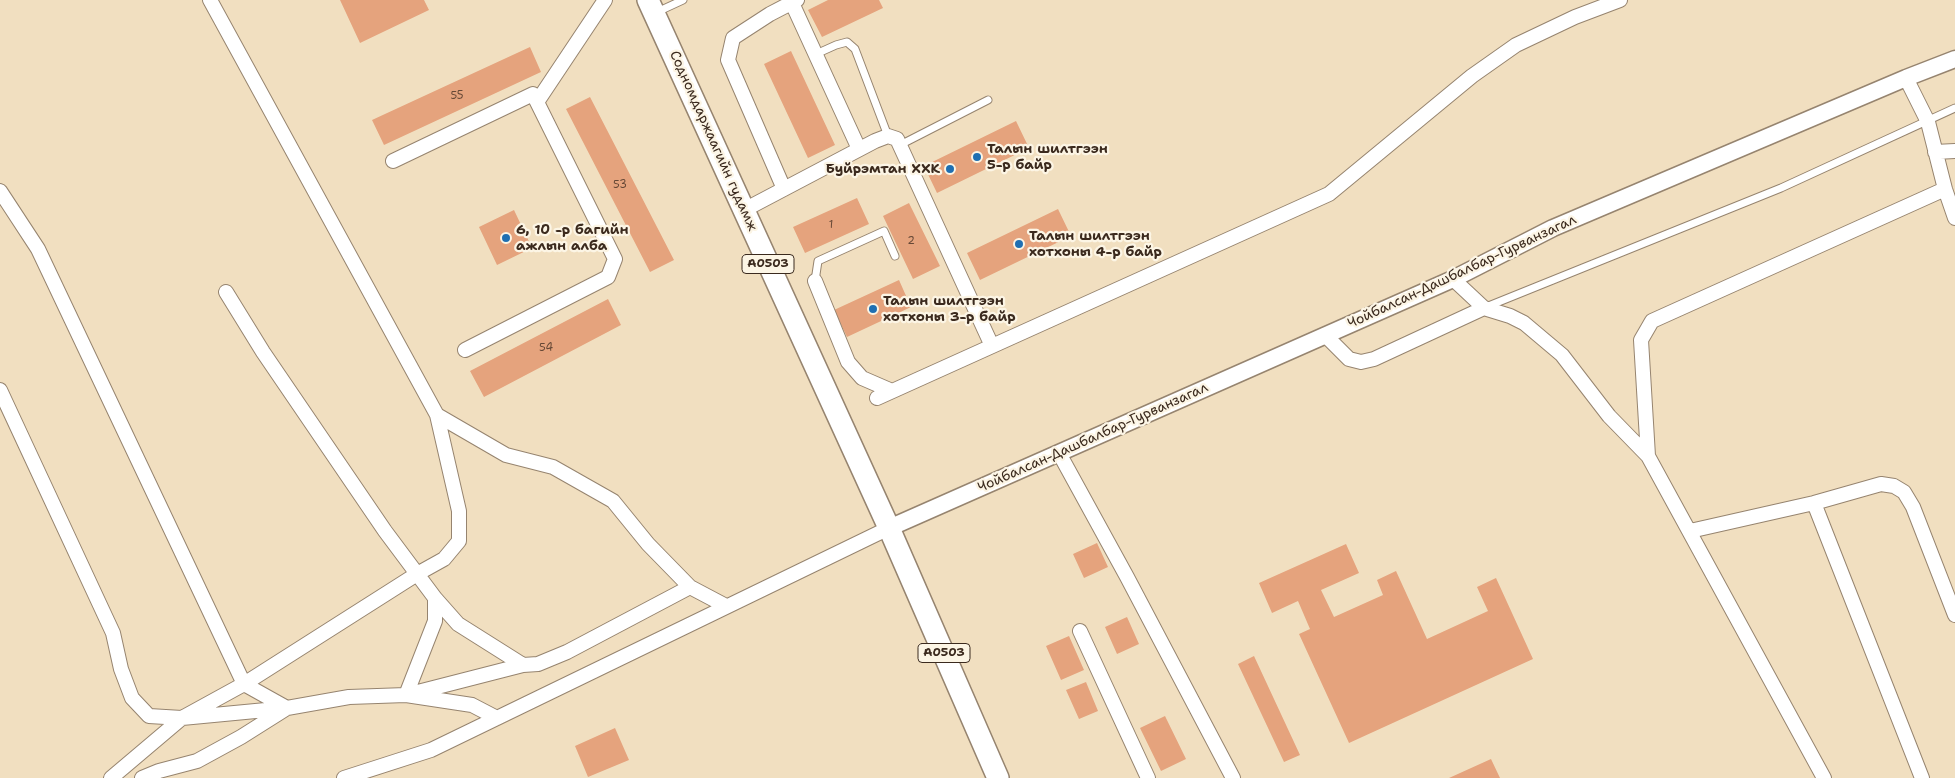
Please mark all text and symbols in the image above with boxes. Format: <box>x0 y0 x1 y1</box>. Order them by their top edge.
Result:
street label: Содномдаржаагийн гудамж <box>666 48 760 234</box>
house number: 55 <box>450 89 464 103</box>
place label: Талын шилтгээн 5-р байр <box>987 141 1108 174</box>
marker: Талын шилтгээн 5-р байр <box>971 151 983 163</box>
place label: Буйрэмтан ХХК <box>825 161 940 177</box>
marker: Буйрэмтан ХХК <box>944 163 956 175</box>
house number: 53 <box>613 178 627 192</box>
street label: Чойбалсан-Дашбалбар-Гурванзагал <box>1345 212 1579 332</box>
house number: 1 <box>829 218 833 232</box>
place label: 6, 10 -р багийн ажлын алба <box>516 222 629 254</box>
place label: Талын шилтгээн хотхоны 4-р байр <box>1029 228 1162 260</box>
marker: 6, 10 -р багийн ажлын алба <box>500 232 512 244</box>
house number: 2 <box>907 234 915 248</box>
marker: Талын шилтгээн хотхоны 4-р байр <box>1013 238 1025 250</box>
road number: A0503 <box>742 254 794 274</box>
place label: Талын шилтгээн хотхоны 3-р байр <box>883 293 1016 326</box>
marker: Талын шилтгээн хотхоны 3-р байр <box>867 303 879 315</box>
house number: 54 <box>539 341 553 355</box>
street label: Чойбалсан-Дашбалбар-Гурванзагал <box>975 379 1211 497</box>
road number: A0503 <box>918 644 970 662</box>

